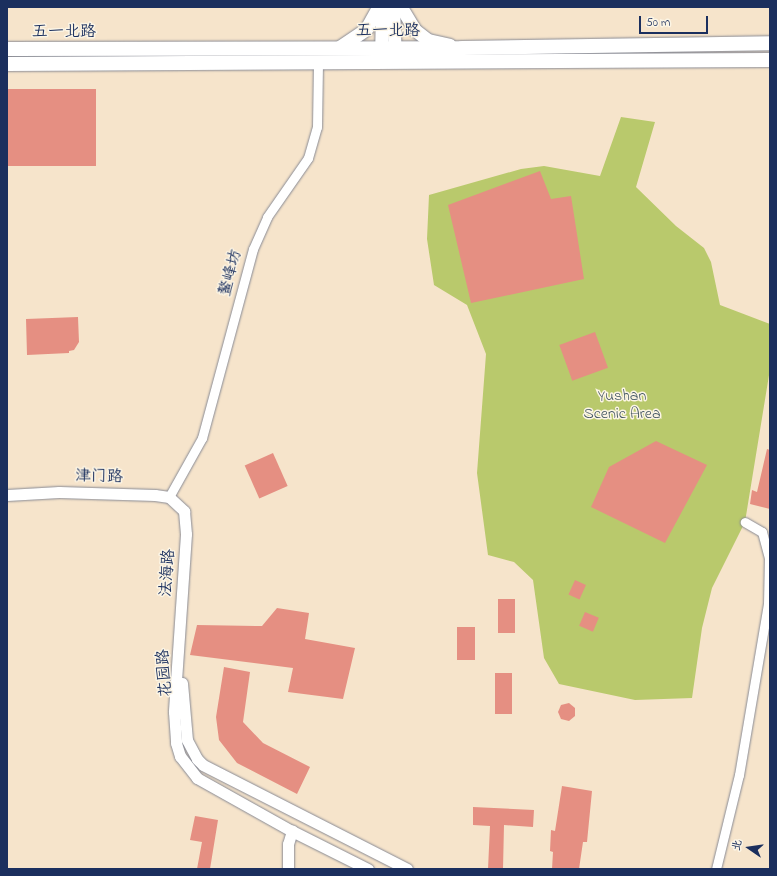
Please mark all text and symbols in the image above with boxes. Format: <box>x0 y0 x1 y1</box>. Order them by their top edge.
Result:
scale bar <box>641 8 710 34</box>
text: 50 m <box>646 14 670 32</box>
street label: 五一北路 <box>356 21 420 41</box>
street label: 五一北路 <box>32 22 96 42</box>
street label: 鳌峰坊 <box>216 247 246 299</box>
park label: Yushan Scenic Area <box>583 386 661 424</box>
street label: 津门路 <box>75 467 123 487</box>
street label: 法海路 <box>157 548 179 598</box>
street label: 花园路 <box>154 648 176 698</box>
north arrow <box>729 828 769 868</box>
text: 北 <box>728 838 746 852</box>

